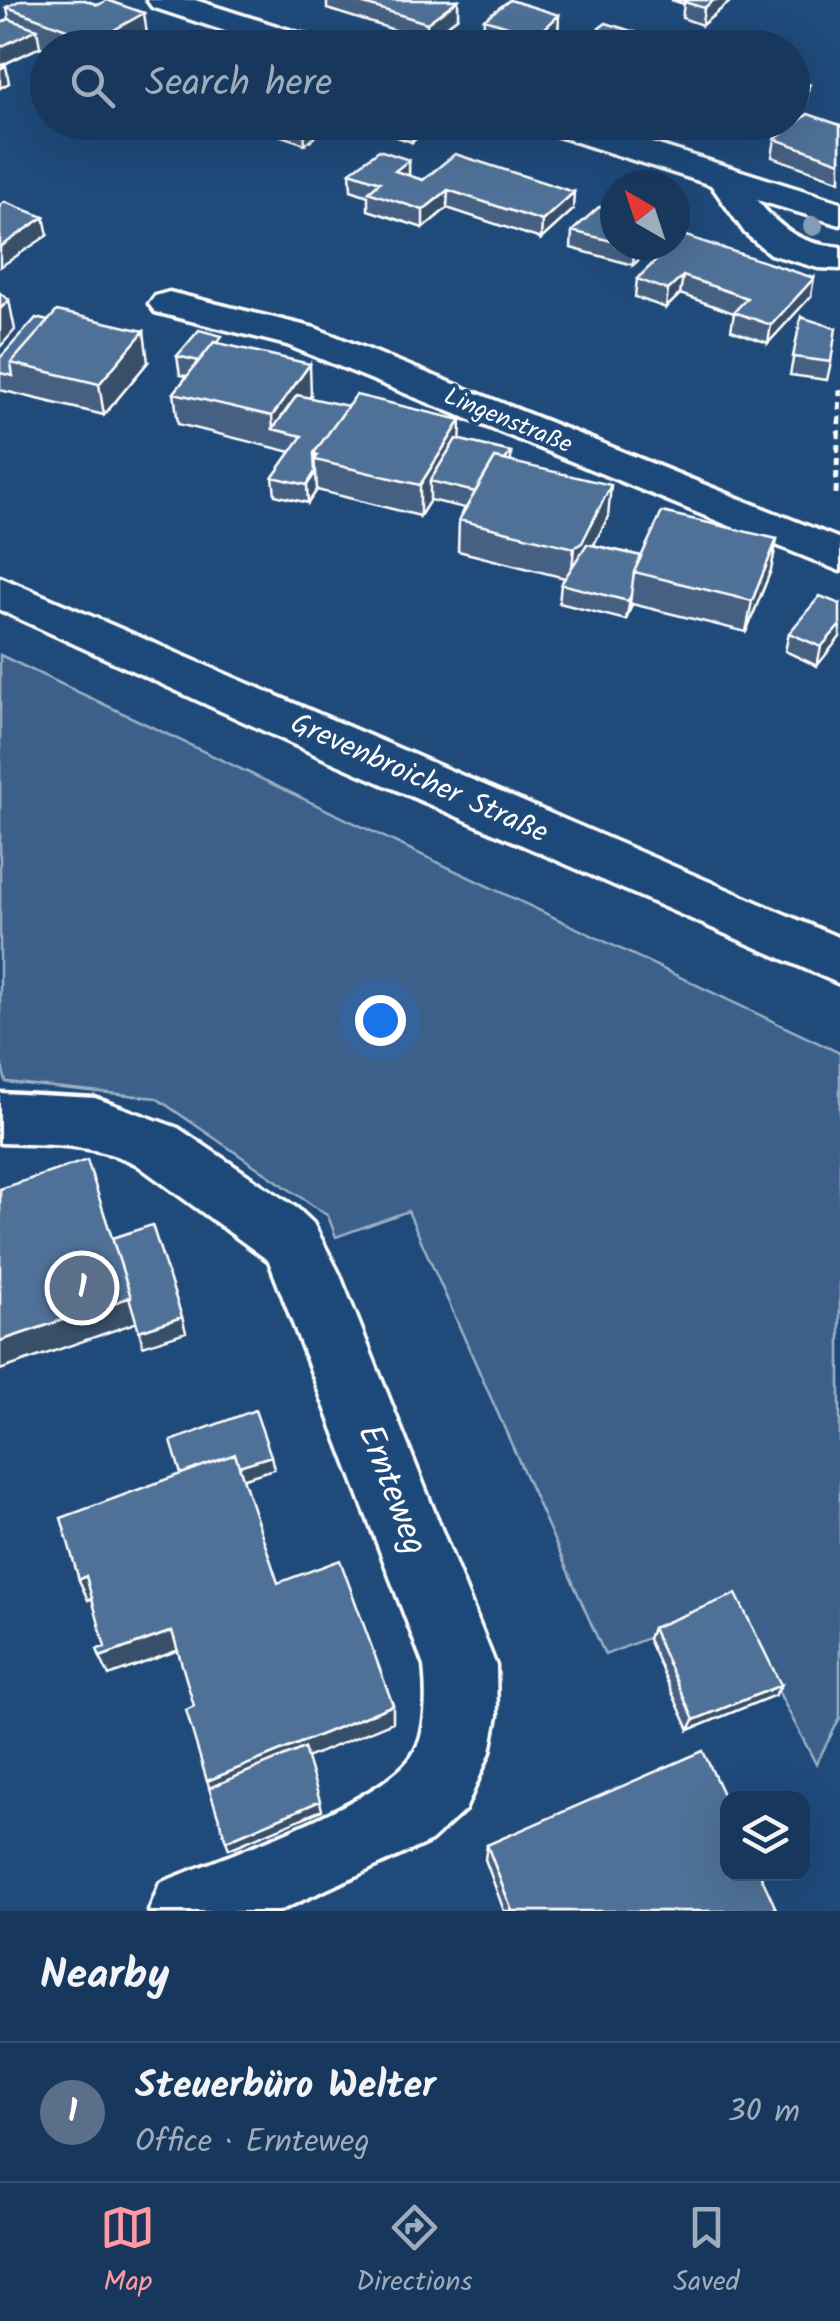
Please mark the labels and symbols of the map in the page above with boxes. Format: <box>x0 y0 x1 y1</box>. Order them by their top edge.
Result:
north arrow <box>600 170 690 260</box>
street label: Lingenstraße <box>438 377 578 465</box>
street label: Grevenbroicher Straße <box>282 701 556 857</box>
your location <box>355 995 406 1046</box>
pin: 1 <box>49 1250 114 1326</box>
street label: Ernteweg <box>340 1417 442 1563</box>

